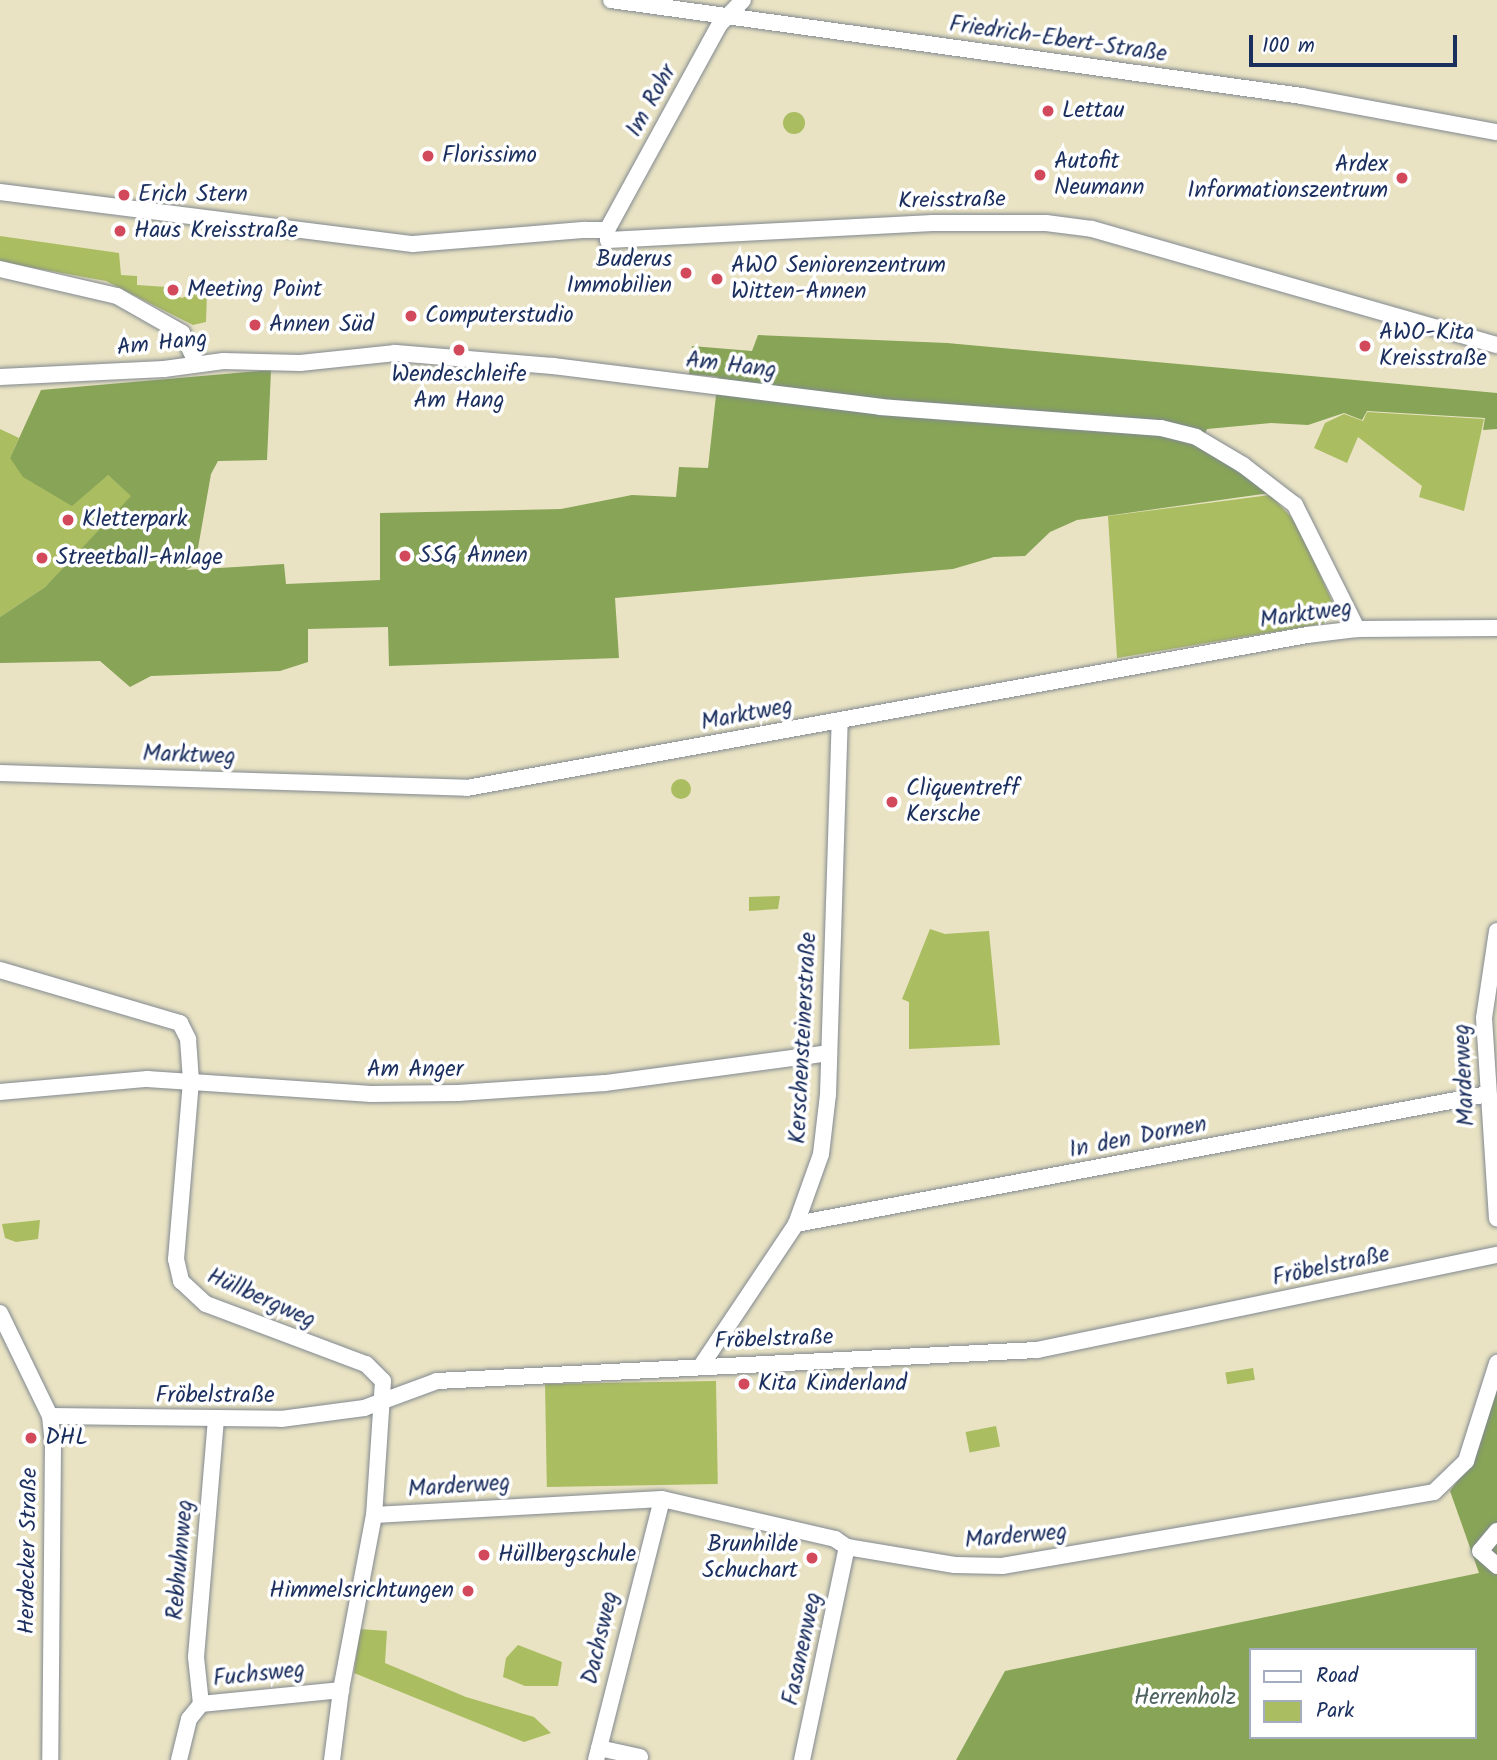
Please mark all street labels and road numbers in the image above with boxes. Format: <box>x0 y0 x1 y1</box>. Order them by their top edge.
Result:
street label: Friedrich-Ebert-Straße <box>947 11 1169 69</box>
street label: Im Rohr <box>621 60 683 142</box>
street label: Kreisstraße <box>898 186 1006 216</box>
street label: Am Hang <box>115 326 209 362</box>
street label: Am Hang <box>684 347 778 385</box>
street label: Marktweg <box>1258 595 1354 635</box>
street label: Marktweg <box>699 693 795 737</box>
street label: Marktweg <box>142 741 236 771</box>
street label: Kerschensteinerstraße <box>785 931 823 1145</box>
street label: Marderweg <box>1449 1023 1481 1127</box>
street label: Am Anger <box>367 1056 463 1084</box>
street label: In den Dornen <box>1067 1111 1209 1165</box>
street label: Fröbelstraße <box>1270 1241 1392 1293</box>
street label: Hüllbergweg <box>203 1263 319 1335</box>
street label: Fröbelstraße <box>714 1324 834 1356</box>
street label: Fröbelstraße <box>155 1382 275 1410</box>
street label: Herdecker Straße <box>14 1467 44 1635</box>
street label: Marderweg <box>407 1470 511 1504</box>
street label: Rebhuhnweg <box>162 1499 200 1621</box>
street label: Marderweg <box>964 1519 1068 1555</box>
street label: Dachsweg <box>577 1589 625 1687</box>
street label: Fasanenweg <box>778 1590 828 1708</box>
street label: Fuchsweg <box>212 1656 306 1694</box>

